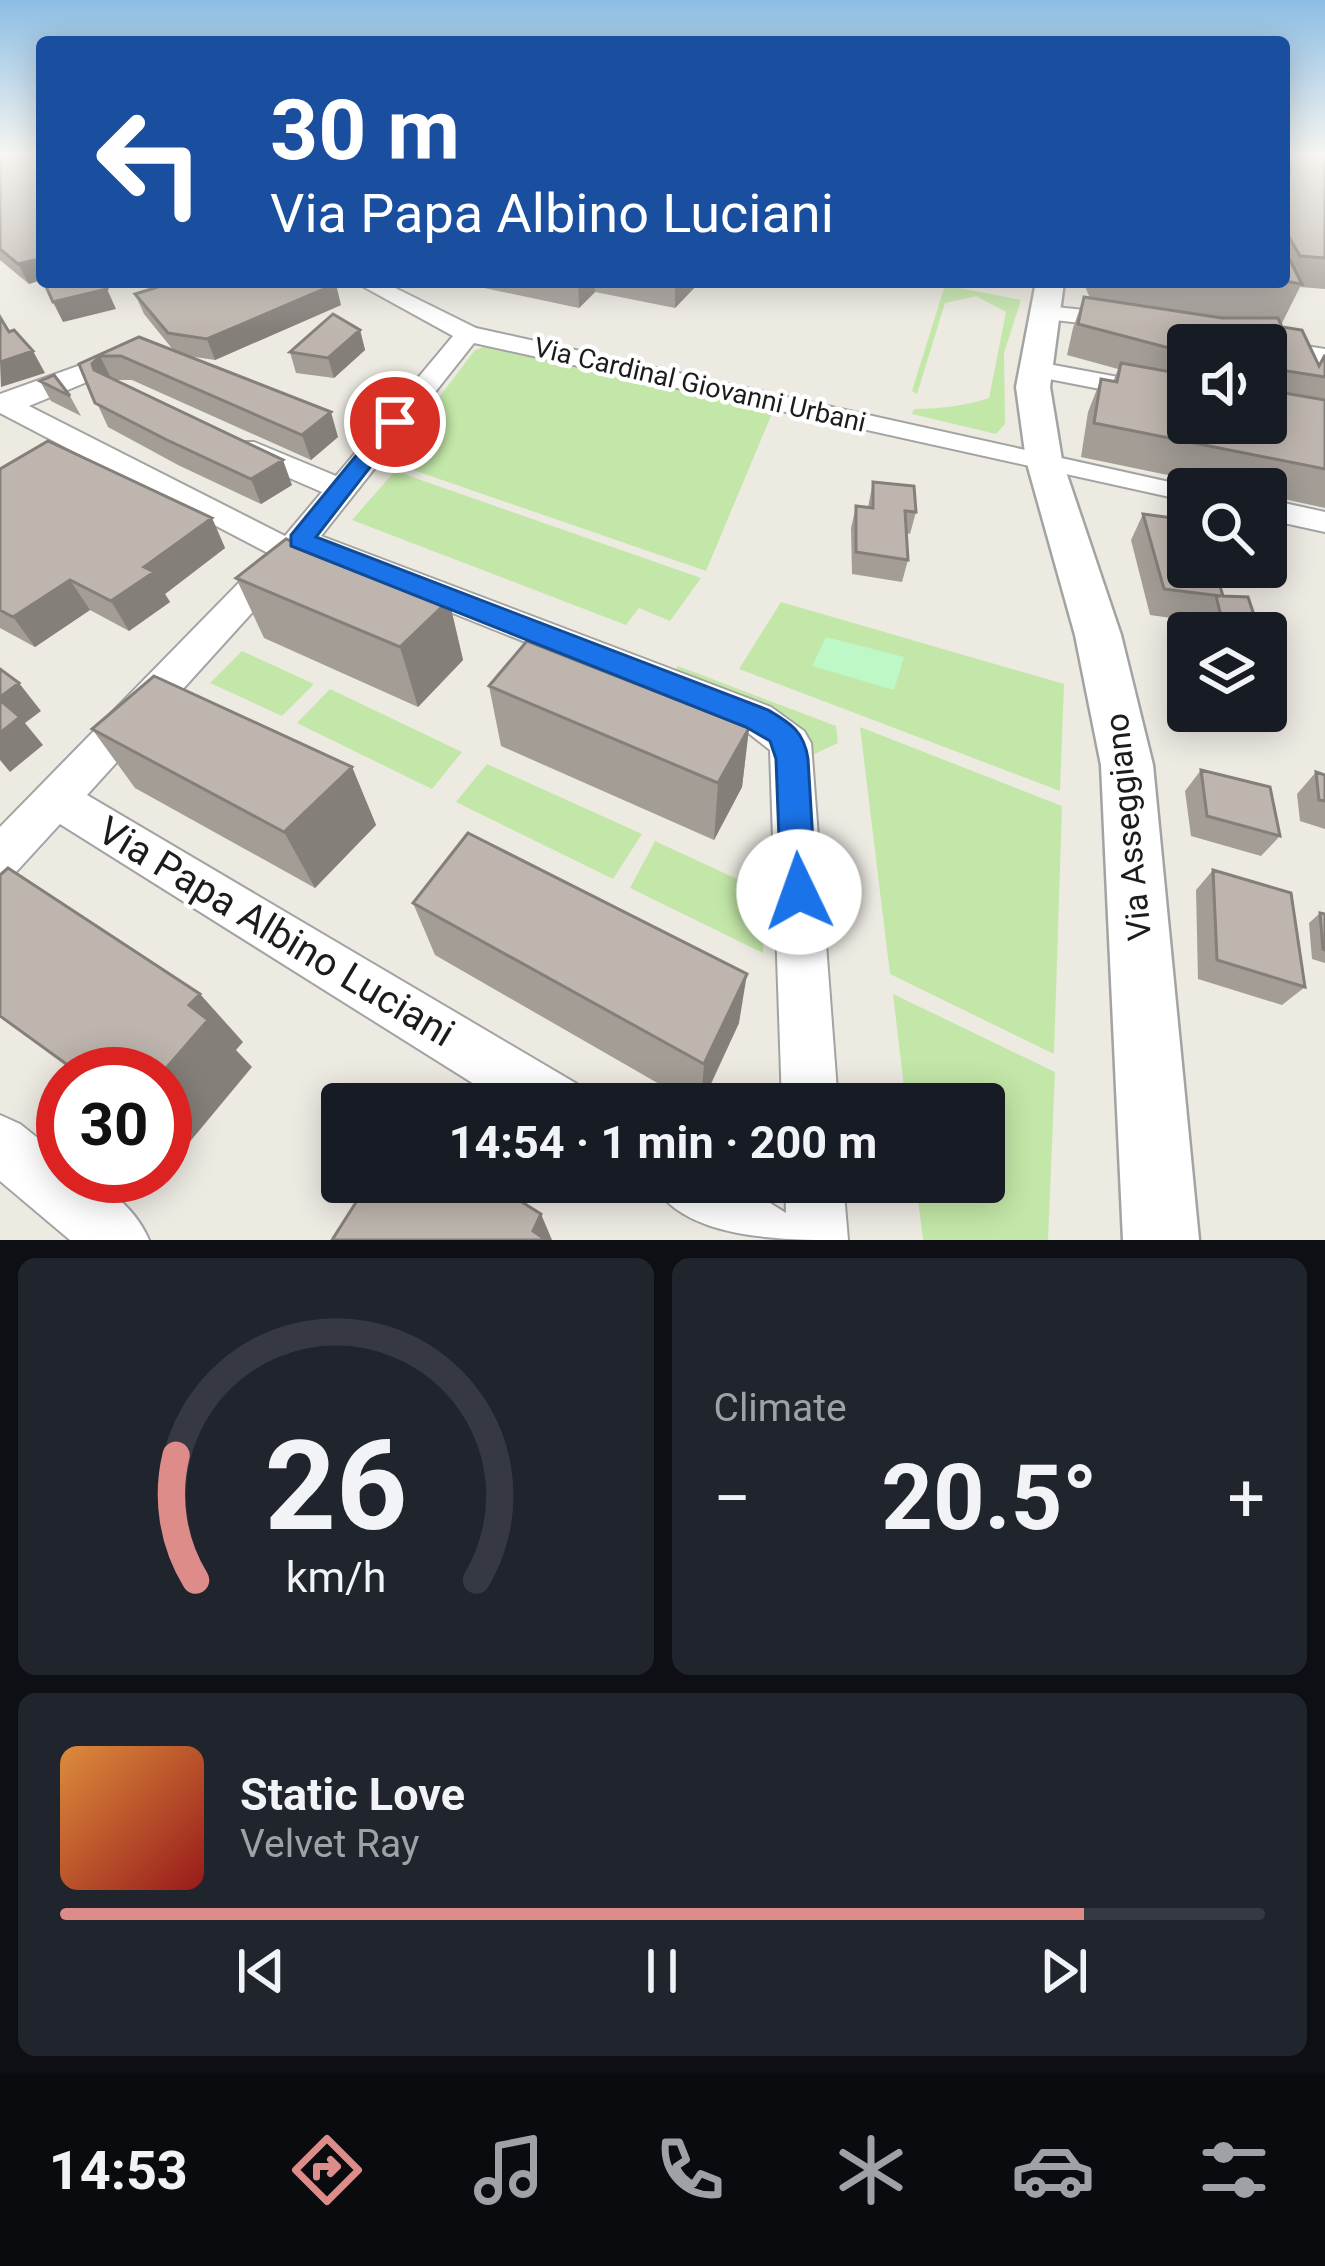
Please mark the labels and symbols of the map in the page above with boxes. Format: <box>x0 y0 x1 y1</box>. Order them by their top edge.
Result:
street label: Via Cardinal Giovanni Urbani <box>531 331 869 439</box>
pin <box>344 371 446 473</box>
street label: Via Asseggiano <box>1097 711 1159 943</box>
street label: Via Papa Albino Luciani <box>90 807 462 1057</box>
position arrow <box>736 829 862 955</box>
speed limit sign: 30 <box>36 1047 192 1203</box>

